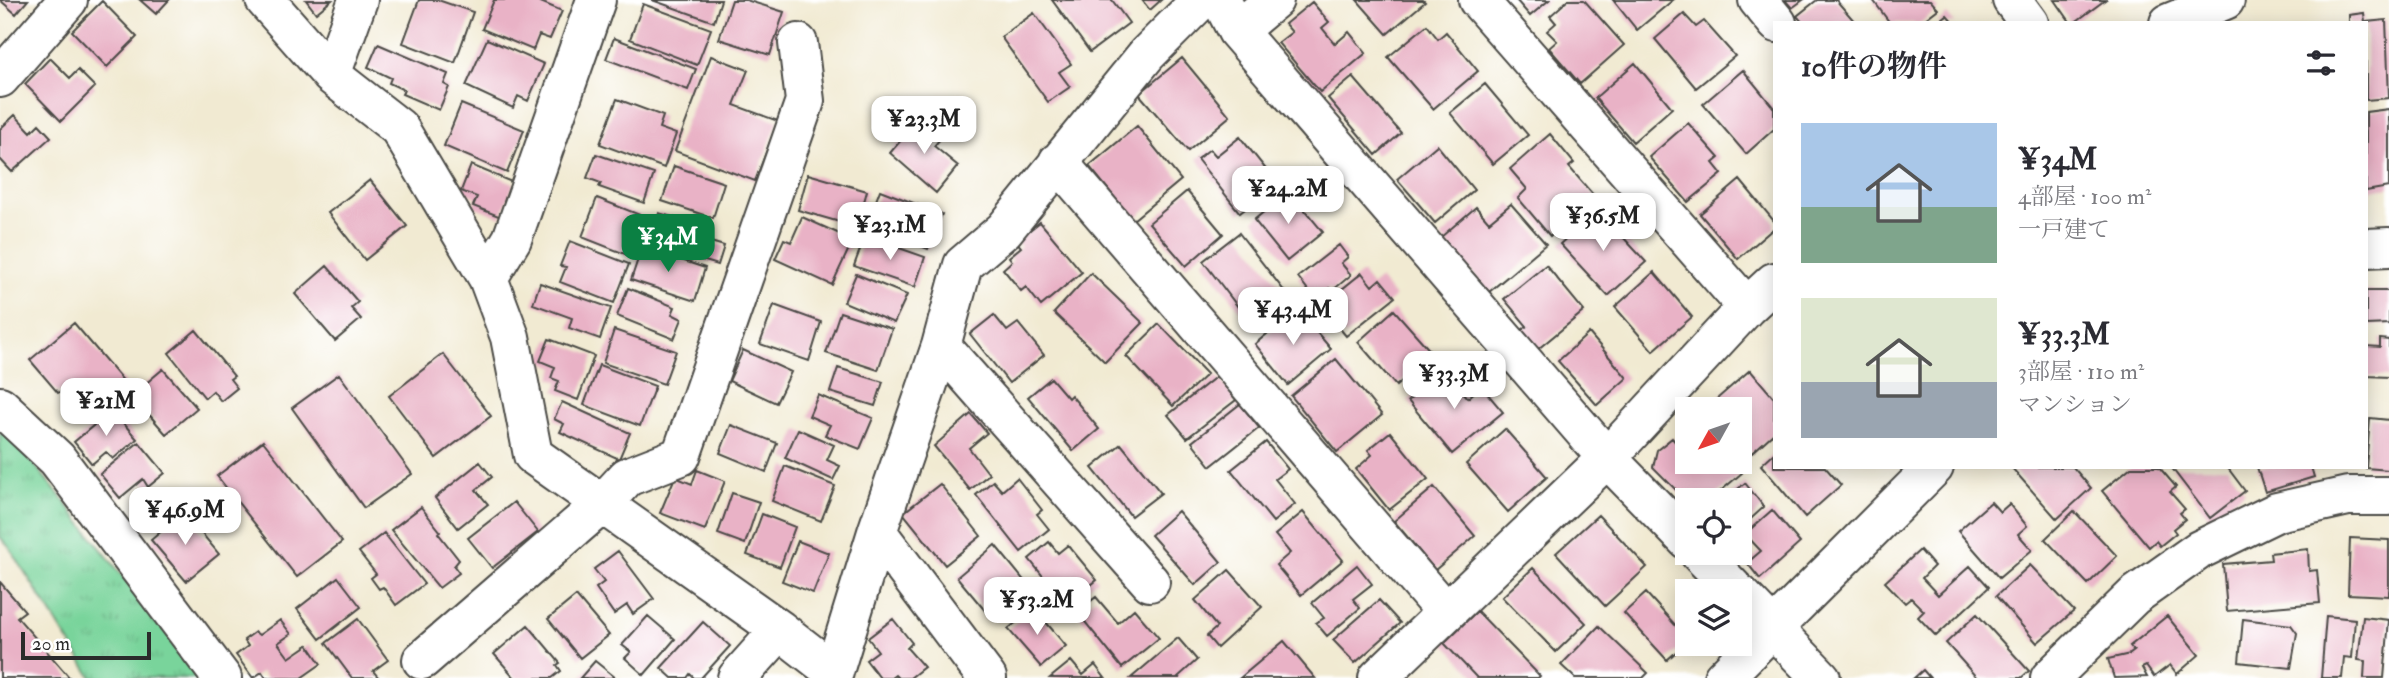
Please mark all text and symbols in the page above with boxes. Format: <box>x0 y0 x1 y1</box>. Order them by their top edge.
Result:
icon: filters <box>2302 44 2340 82</box>
text: 10件の物件 <box>1801 48 1947 85</box>
pin: ¥23.3M <box>867 96 981 156</box>
text: ¥23.3M <box>887 104 961 133</box>
text: ¥34M <box>2018 141 2097 178</box>
icon: home <box>1857 151 1941 235</box>
pin: ¥24.2M <box>1231 166 1345 226</box>
text: ¥24.2M <box>1248 174 1328 203</box>
text: 4部屋 · 100 m² <box>2018 182 2151 211</box>
pin: ¥36.5M <box>1546 194 1660 253</box>
text: ¥36.5M <box>1566 201 1640 230</box>
pin: ¥23.1M <box>833 202 947 262</box>
text: ¥23.1M <box>854 210 926 239</box>
pin: ¥34M <box>627 215 709 274</box>
text: 一戸建て <box>2018 215 2110 244</box>
text: ¥34M <box>638 222 698 251</box>
pin: ¥43.4M <box>1236 288 1350 347</box>
text: ¥43.4M <box>1254 295 1332 324</box>
text: ¥33.3M <box>2018 316 2110 353</box>
icon: home <box>1857 326 1941 410</box>
pin: ¥33.3M <box>1397 352 1511 411</box>
text: 3部屋 · 110 m² <box>2018 357 2144 386</box>
text: ¥33.3M <box>1419 359 1489 388</box>
pin: ¥21M <box>65 378 147 438</box>
text: ¥21M <box>76 386 136 415</box>
text: マンション <box>2018 390 2132 419</box>
north arrow <box>1675 397 1752 474</box>
map controls <box>1675 397 1752 656</box>
pin: ¥46.9M <box>128 488 242 547</box>
button: locate <box>1675 488 1752 565</box>
text: ¥46.9M <box>145 495 225 524</box>
pin: ¥53.2M <box>980 578 1094 637</box>
button: layers <box>1675 579 1752 656</box>
text: ¥53.2M <box>1000 585 1074 614</box>
scale bar <box>21 629 150 661</box>
text: 20 m <box>32 632 70 656</box>

